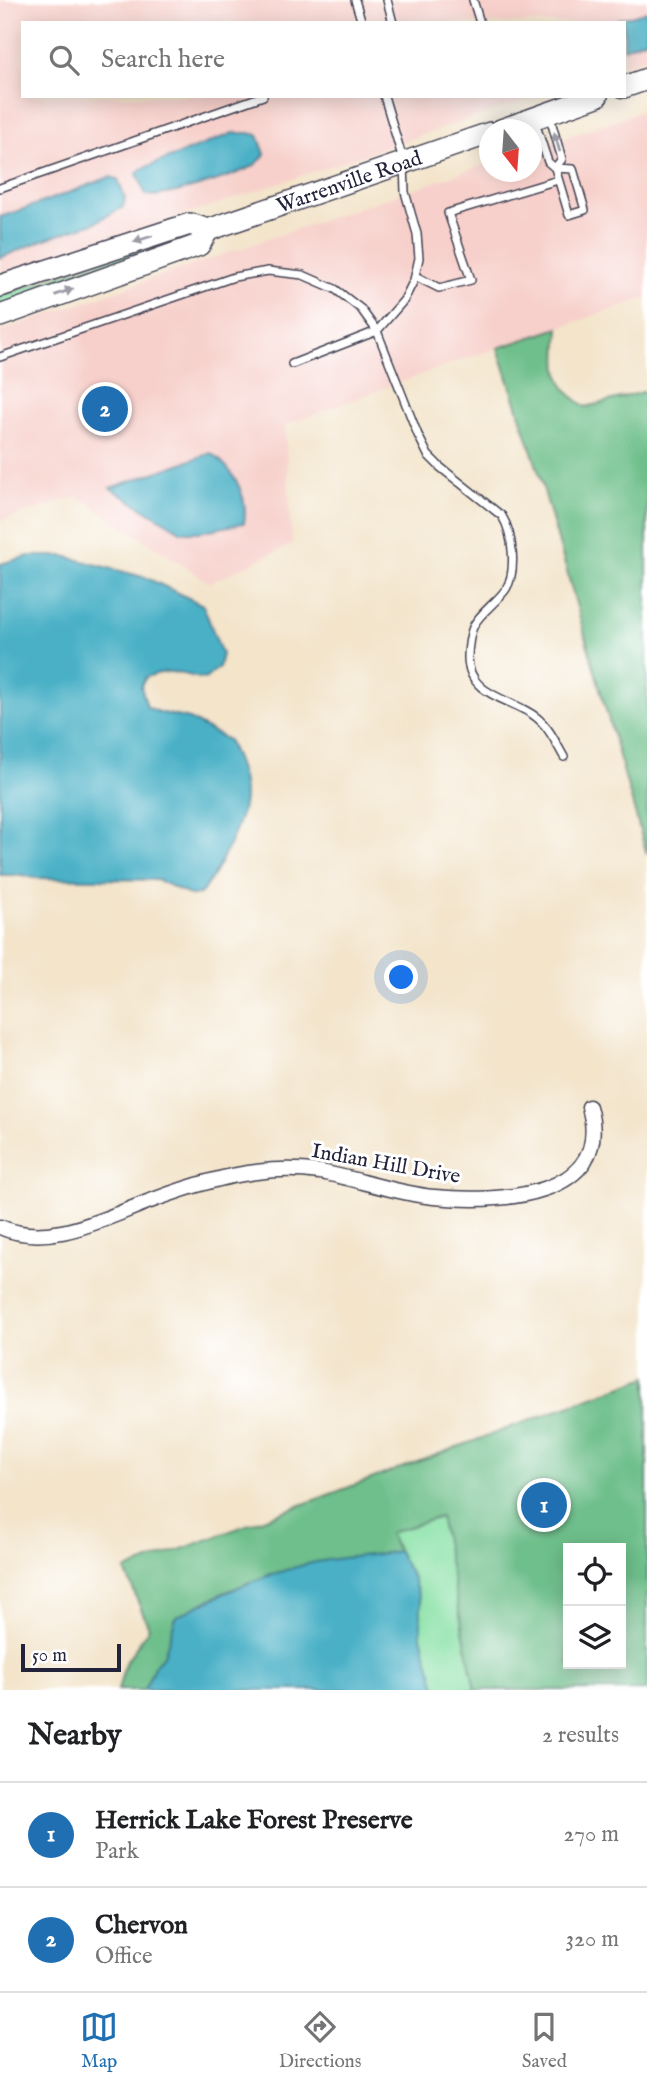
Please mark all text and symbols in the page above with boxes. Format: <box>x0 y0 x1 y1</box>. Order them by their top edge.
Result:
search box <box>21 21 626 98</box>
icon: search <box>45 41 83 79</box>
text: Search here <box>101 43 225 76</box>
north arrow <box>479 119 542 182</box>
one-way arrow <box>551 131 561 152</box>
street label: Warrenville Road <box>273 145 427 220</box>
one-way arrow <box>132 234 153 245</box>
one-way arrow <box>54 287 75 298</box>
pin: 2 <box>82 383 128 435</box>
your location <box>384 960 418 994</box>
street label: Indian Hill Drive <box>309 1138 463 1191</box>
pin: 1 <box>521 1479 567 1531</box>
map controls <box>563 1543 626 1669</box>
button: locate <box>563 1543 626 1606</box>
button: layers <box>563 1606 626 1669</box>
scale bar <box>21 1641 121 1673</box>
text: 50 m <box>32 1644 67 1668</box>
text: Nearby <box>28 1717 121 1755</box>
text: 2 results <box>542 1721 619 1750</box>
text: Herrick Lake Forest Preserve <box>95 1804 413 1837</box>
text: 1 <box>47 1820 55 1849</box>
text: 270 m <box>564 1820 619 1849</box>
text: Park <box>95 1837 139 1866</box>
text: Chervon <box>95 1909 188 1942</box>
text: 2 <box>46 1925 56 1954</box>
text: 320 m <box>566 1925 619 1954</box>
text: Office <box>95 1942 152 1971</box>
tab: Map <box>80 2008 118 2074</box>
tab: Directions <box>279 2008 361 2074</box>
tab: Saved <box>522 2008 567 2074</box>

